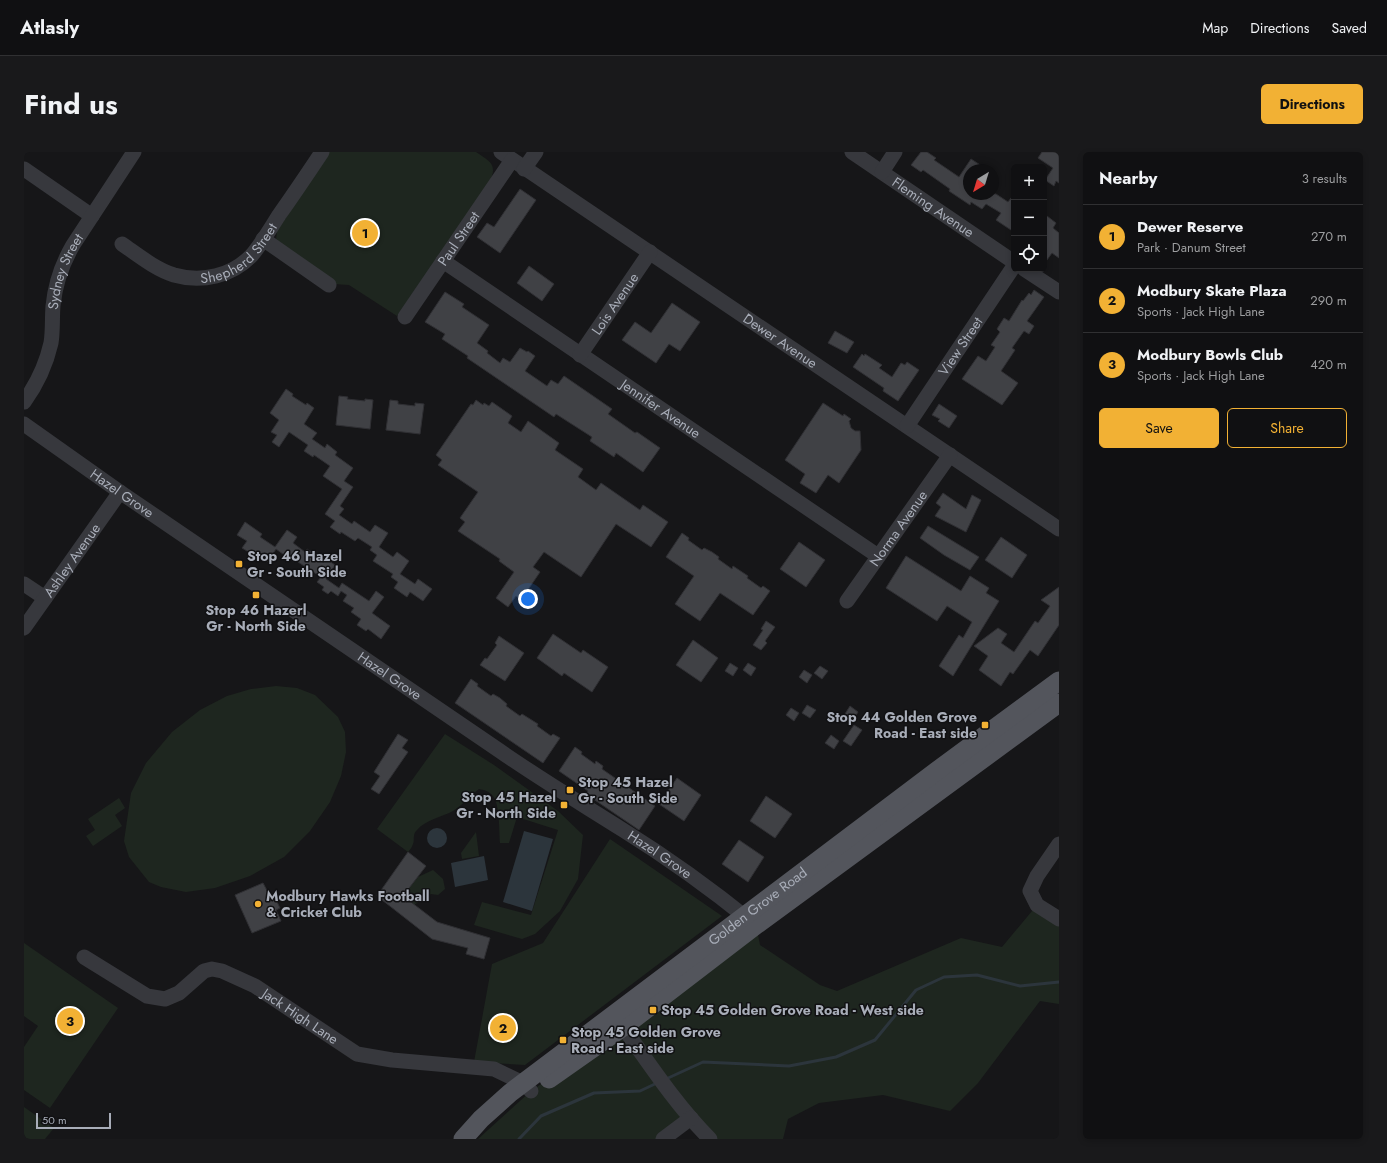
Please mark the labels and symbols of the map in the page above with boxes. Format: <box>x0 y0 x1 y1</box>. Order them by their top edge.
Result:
north arrow <box>963 164 999 200</box>
street label: Fleming Avenue <box>888 172 978 242</box>
street label: Paul Street <box>433 207 485 270</box>
street label: Shepherd Street <box>199 218 282 288</box>
pin: 1 <box>352 218 378 248</box>
street label: Sydney Street <box>43 229 88 310</box>
street label: Lois Avenue <box>587 269 643 339</box>
street label: Dewer Avenue <box>739 308 821 373</box>
street label: View Street <box>933 312 988 380</box>
street label: Jennifer Avenue <box>615 373 705 443</box>
street label: Hazel Grove <box>86 464 158 522</box>
street label: Norma Avenue <box>865 486 932 570</box>
street label: Ashley Avenue <box>39 519 105 601</box>
place label: Stop 46 Hazel Gr - South Side <box>247 546 347 582</box>
marker: Stop 46 Hazel Gr - South Side <box>234 559 244 569</box>
your location <box>518 589 538 609</box>
marker: Stop 46 Hazerl Gr - North Side <box>251 590 261 600</box>
place label: Stop 46 Hazerl Gr - North Side <box>206 600 306 636</box>
street label: Hazel Grove <box>354 647 426 705</box>
place label: Stop 44 Golden Grove Road - East side <box>826 707 977 743</box>
marker: Stop 44 Golden Grove Road - East side <box>980 720 990 730</box>
place label: Stop 45 Hazel Gr - South Side <box>578 772 678 808</box>
marker: Stop 45 Hazel Gr - South Side <box>565 785 575 795</box>
place label: Stop 45 Hazel Gr - North Side <box>456 787 556 823</box>
marker: Stop 45 Hazel Gr - North Side <box>559 800 569 810</box>
street label: Hazel Grove <box>624 826 696 883</box>
street label: Golden Grove Road <box>704 862 811 950</box>
place label: Modbury Hawks Football & Cricket Club <box>266 886 430 922</box>
marker: Modbury Hawks Football & Cricket Club <box>253 899 263 909</box>
street label: Jack High Lane <box>256 982 342 1049</box>
place label: Stop 45 Golden Grove Road - West side <box>661 1000 924 1020</box>
marker: Stop 45 Golden Grove Road - West side <box>648 1005 658 1015</box>
pin: 3 <box>57 1006 83 1036</box>
pin: 2 <box>490 1013 516 1043</box>
place label: Stop 45 Golden Grove Road - East side <box>571 1022 721 1058</box>
marker: Stop 45 Golden Grove Road - East side <box>558 1035 568 1045</box>
scale bar <box>36 1111 111 1130</box>

